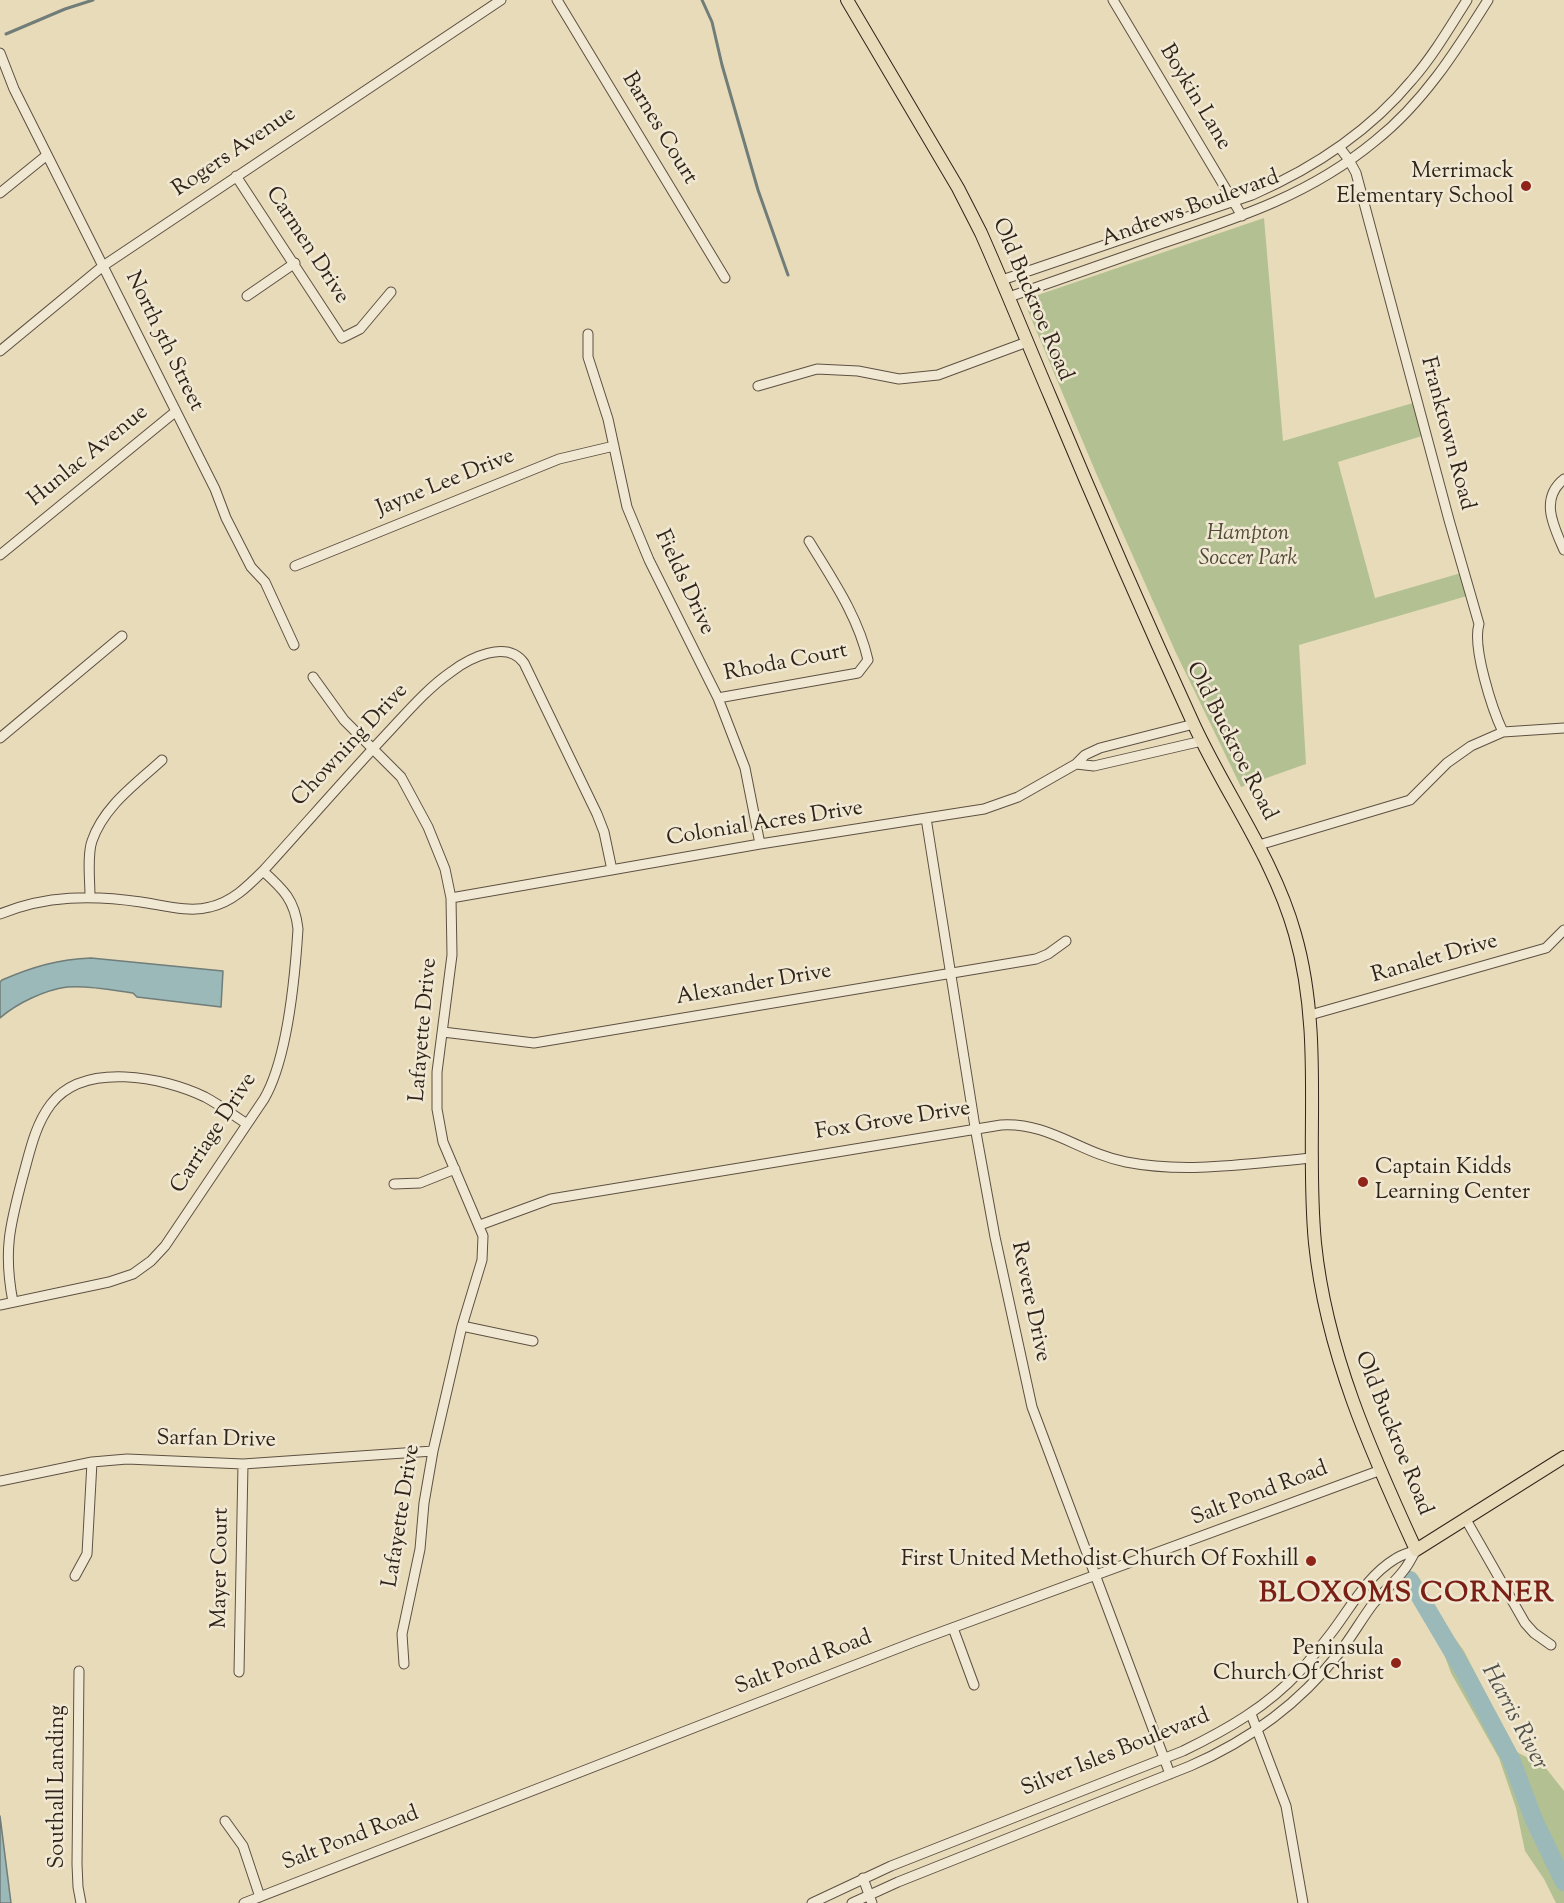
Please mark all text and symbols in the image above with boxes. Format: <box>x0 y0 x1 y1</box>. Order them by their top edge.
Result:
street label: Boykin Lane <box>1152 40 1236 156</box>
street label: Barnes Court <box>614 68 702 190</box>
street label: Rogers Avenue <box>168 102 302 204</box>
place label: Merrimack Elementary School <box>1337 160 1514 212</box>
street label: Andrews Boulevard <box>1099 166 1283 254</box>
marker: Merrimack Elementary School <box>1519 179 1533 193</box>
street label: Carmen Drive <box>258 182 354 310</box>
street label: Old Buckroe Road <box>985 215 1077 385</box>
street label: North 5th Street <box>118 268 208 416</box>
street label: Franktown Road <box>1413 354 1479 514</box>
street label: Hunlac Avenue <box>24 400 154 514</box>
street label: Jayne Lee Drive <box>373 444 519 524</box>
park label: Hampton Soccer Park <box>1199 522 1297 574</box>
street label: Fields Drive <box>647 526 719 640</box>
street label: Rhoda Court <box>722 639 850 689</box>
street label: Old Buckroe Road <box>1179 658 1281 826</box>
street label: Chowning Drive <box>287 679 415 813</box>
street label: Colonial Acres Drive <box>665 796 865 854</box>
street label: Ranalet Drive <box>1369 929 1501 991</box>
street label: Lafayette Drive <box>406 957 444 1103</box>
street label: Alexander Drive <box>674 959 834 1013</box>
street label: Carriage Drive <box>166 1069 264 1199</box>
street label: Fox Grove Drive <box>814 1097 972 1147</box>
place label: Captain Kidds Learning Center <box>1375 1156 1530 1208</box>
marker: Captain Kidds Learning Center <box>1356 1175 1370 1189</box>
street label: Revere Drive <box>1003 1239 1055 1365</box>
street label: Old Buckroe Road <box>1347 1348 1437 1520</box>
street label: Sarfan Drive <box>156 1427 276 1455</box>
street label: Lafayette Drive <box>379 1443 427 1589</box>
street label: Salt Pond Road <box>1188 1457 1332 1533</box>
street label: Mayer Court <box>208 1507 236 1629</box>
place label: First United Methodist Church Of Foxhill <box>901 1548 1299 1574</box>
marker: First United Methodist Church Of Foxhill <box>1304 1554 1318 1568</box>
district label: BLOXOMS CORNER <box>1259 1579 1555 1613</box>
street label: Salt Pond Road <box>732 1626 876 1702</box>
place label: Peninsula Church Of Christ <box>1213 1637 1384 1688</box>
marker: Peninsula Church Of Christ <box>1389 1656 1403 1670</box>
water label: Harris River <box>1473 1660 1553 1776</box>
street label: Silver Isles Boulevard <box>1018 1704 1214 1804</box>
street label: Southall Landing <box>46 1705 72 1869</box>
street label: Salt Pond Road <box>279 1802 423 1878</box>

